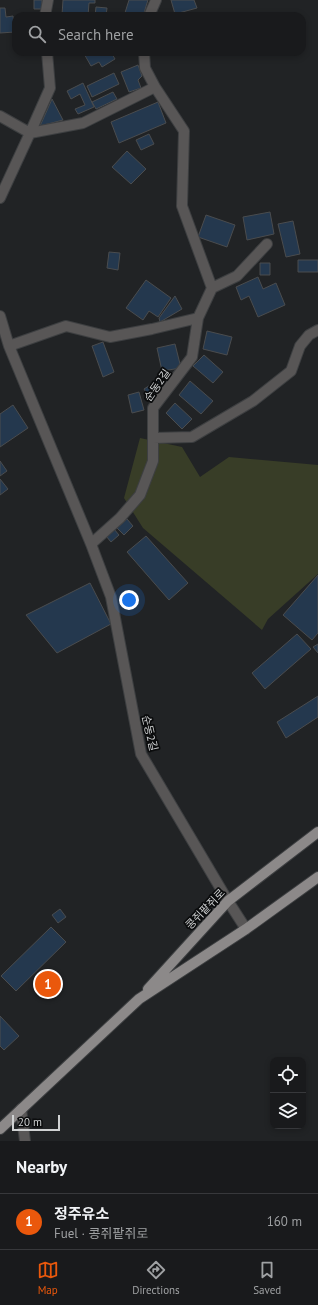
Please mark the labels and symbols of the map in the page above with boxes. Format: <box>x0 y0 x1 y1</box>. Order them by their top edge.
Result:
street label: 순동2길 <box>141 366 173 404</box>
your location <box>119 590 139 610</box>
street label: 순동2길 <box>139 714 161 752</box>
street label: 콩쥐팥쥐로 <box>182 886 228 932</box>
pin: 1 <box>35 969 61 999</box>
scale bar <box>12 1113 60 1132</box>

